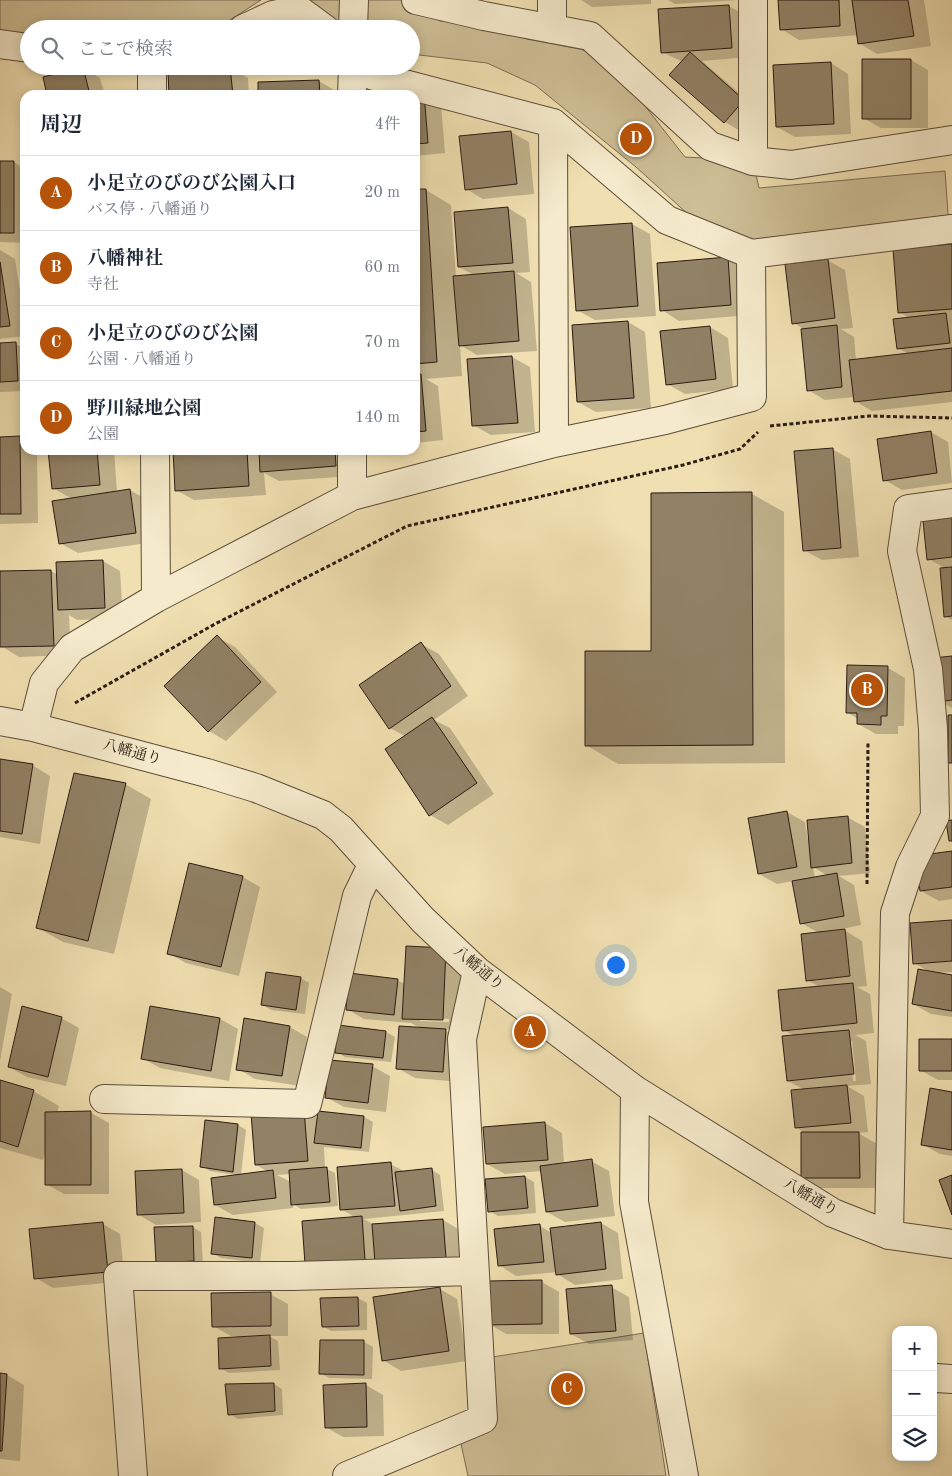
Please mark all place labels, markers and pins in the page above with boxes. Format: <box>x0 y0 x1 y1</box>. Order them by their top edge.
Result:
pin: D <box>620 120 652 158</box>
pin: B <box>851 671 883 709</box>
pin: A <box>514 1013 546 1051</box>
pin: C <box>551 1370 583 1408</box>

